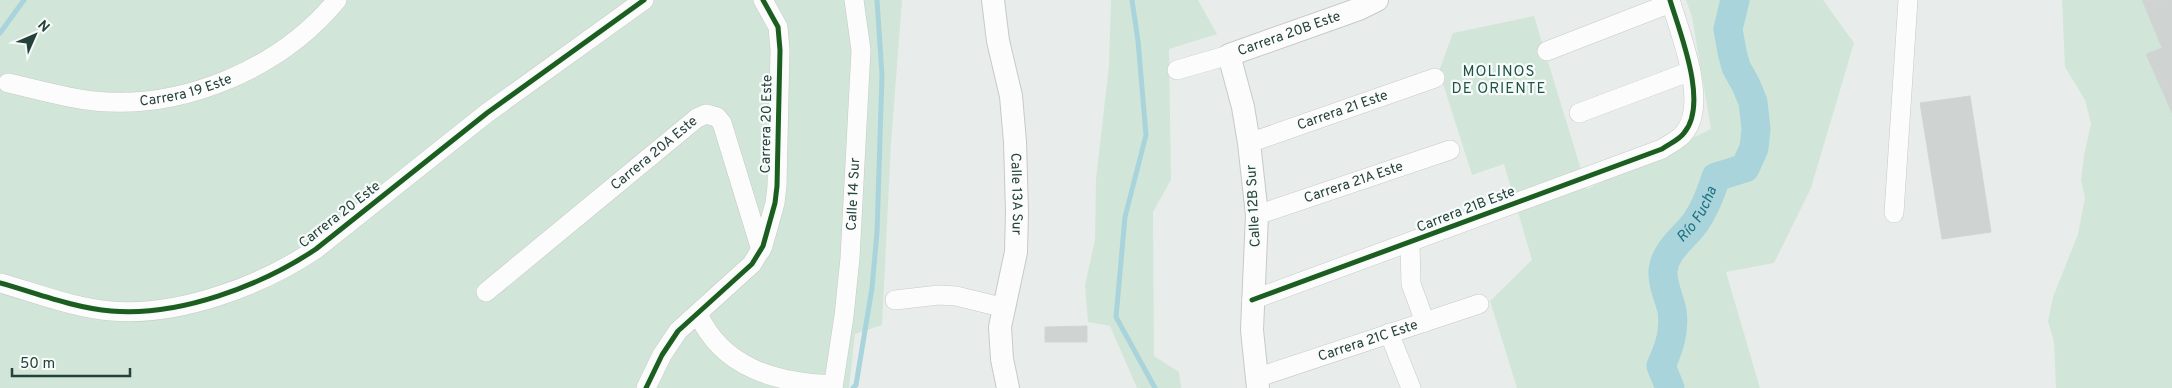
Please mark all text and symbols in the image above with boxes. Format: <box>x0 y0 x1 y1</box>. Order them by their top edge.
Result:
street label: Carrera 20B Este <box>1235 8 1343 60</box>
north arrow <box>10 10 60 60</box>
text: N <box>34 17 53 36</box>
district label: MOLINOS DE ORIENTE <box>1452 63 1546 99</box>
street label: Carrera 19 Este <box>139 70 234 110</box>
street label: Carrera 20 Este <box>758 75 776 173</box>
street label: Carrera 21 Este <box>1295 87 1390 134</box>
street label: Carrera 20A Este <box>607 113 701 194</box>
street label: Calle 13A Sur <box>1007 153 1026 236</box>
street label: Calle 14 Sur <box>843 157 864 231</box>
street label: Carrera 21A Este <box>1302 158 1405 207</box>
street label: Calle 12B Sur <box>1243 164 1265 248</box>
street label: Carrera 20 Este <box>296 178 384 252</box>
street label: Carrera 21B Este <box>1414 183 1518 237</box>
water label: Río Fucha <box>1673 184 1722 247</box>
street label: Carrera 21C Este <box>1316 316 1420 365</box>
scale bar <box>12 346 130 378</box>
text: 50 m <box>20 355 55 374</box>

